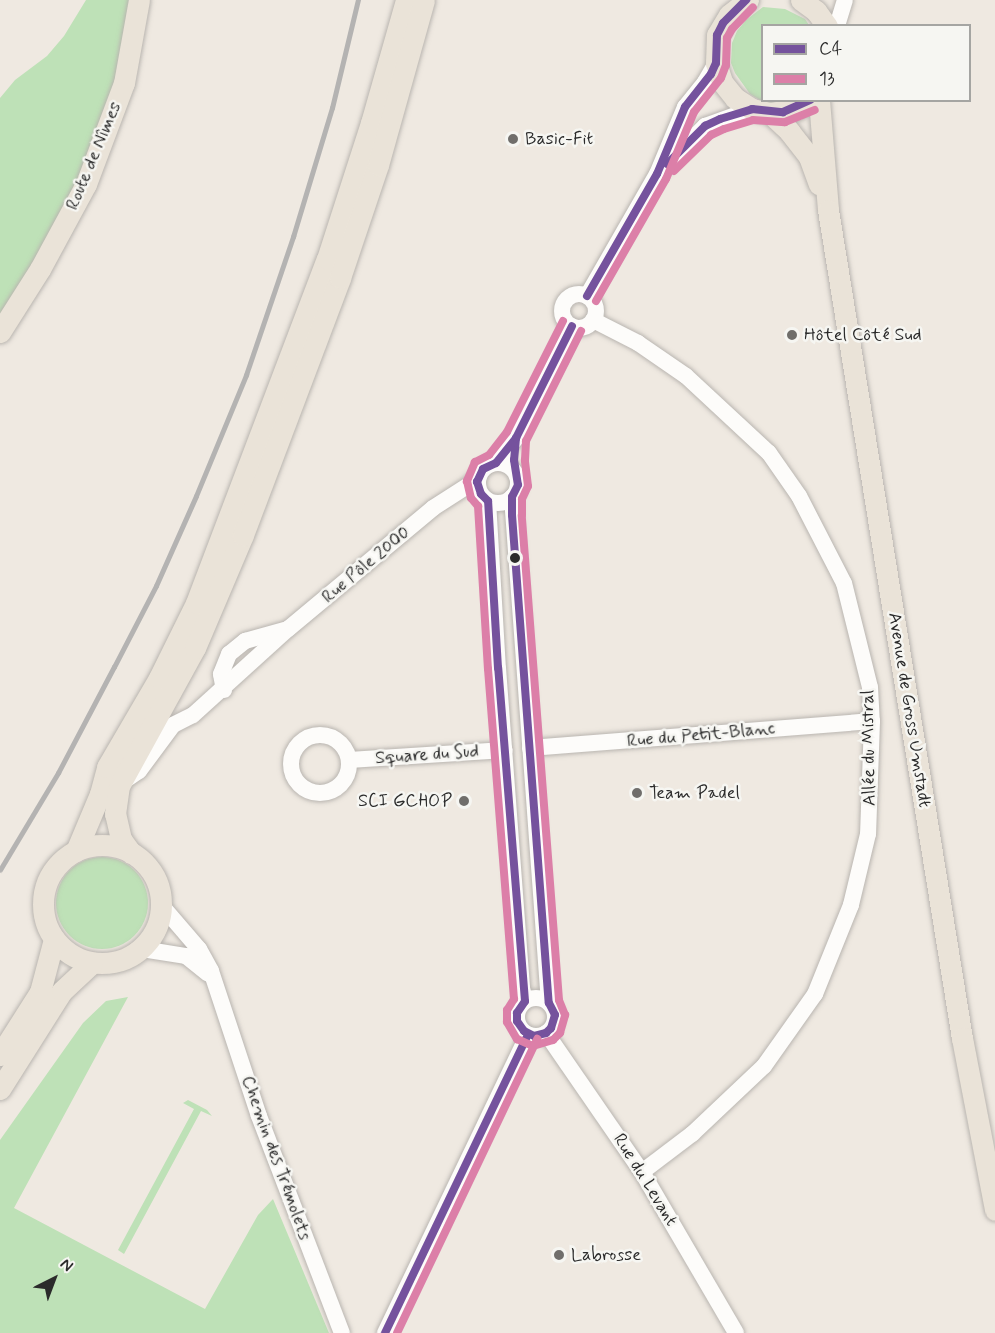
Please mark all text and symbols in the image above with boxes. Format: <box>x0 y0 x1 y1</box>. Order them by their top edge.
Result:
legend <box>761 24 971 102</box>
text: C4 <box>819 37 842 61</box>
text: 13 <box>819 67 835 91</box>
street label: Route de Nîmes <box>62 99 126 213</box>
place label: Basic-Fit <box>525 128 593 150</box>
marker: Basic-Fit <box>506 132 520 146</box>
place label: Hôtel Côté Sud <box>804 324 923 346</box>
marker: Hôtel Côté Sud <box>785 328 799 342</box>
street label: Rue Pôle 2000 <box>318 522 414 608</box>
unlabelled marker <box>509 552 521 564</box>
street label: Avenue de Gross Umstadt <box>883 613 935 807</box>
street label: Allée du Mistral <box>857 689 881 807</box>
street label: Rue du Petit-Blanc <box>627 718 775 752</box>
street label: Square du Sud <box>373 741 481 769</box>
place label: Team Padel <box>649 782 736 804</box>
marker: Team Padel <box>630 786 644 800</box>
place label: SCI GCHOP <box>360 790 452 812</box>
marker: SCI GCHOP <box>457 794 471 808</box>
street label: Chemin des Trémolets <box>236 1073 316 1243</box>
street label: Rue du Levant <box>606 1126 684 1234</box>
place label: Labrosse <box>571 1244 641 1266</box>
marker: Labrosse <box>552 1248 566 1262</box>
north arrow <box>24 1249 84 1309</box>
text: N <box>55 1254 77 1277</box>

